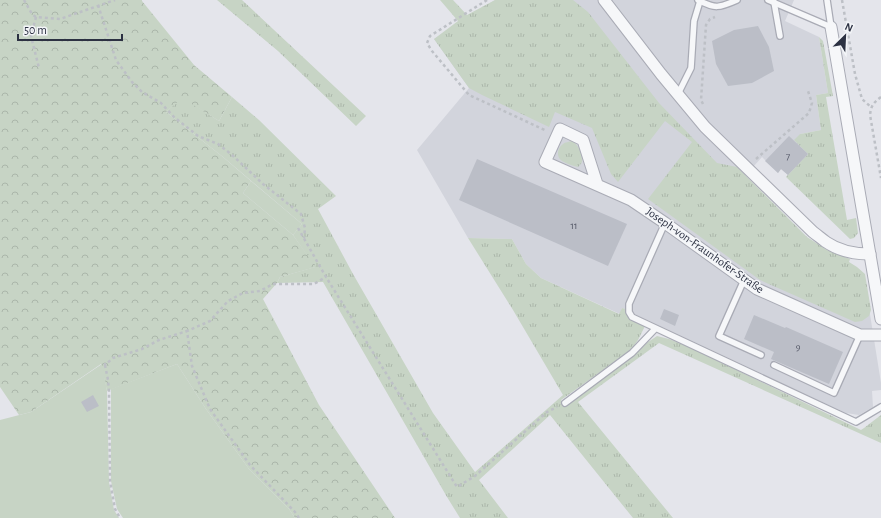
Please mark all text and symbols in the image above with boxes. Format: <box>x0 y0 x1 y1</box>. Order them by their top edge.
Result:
scale bar <box>18 16 122 42</box>
north arrow <box>825 16 865 56</box>
text: N <box>843 21 855 34</box>
text: 50 m <box>24 24 47 36</box>
house number: 7 <box>786 152 790 162</box>
street label: Joseph-von-Fraunhofer-Straße <box>644 205 766 295</box>
house number: 11 <box>571 221 577 231</box>
house number: 9 <box>796 342 801 352</box>

